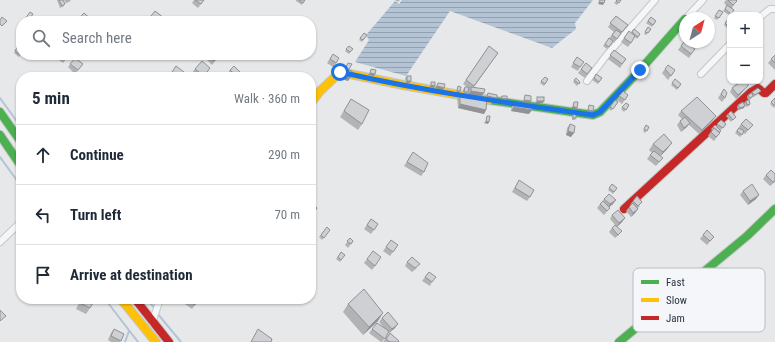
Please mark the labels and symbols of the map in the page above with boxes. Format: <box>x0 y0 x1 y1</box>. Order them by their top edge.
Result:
north arrow <box>679 12 715 48</box>
route end <box>631 61 649 79</box>
route start <box>331 63 349 81</box>
legend <box>633 268 765 332</box>
text: Fast <box>666 276 685 289</box>
text: Slow <box>666 294 687 307</box>
text: Jam <box>666 312 685 325</box>

